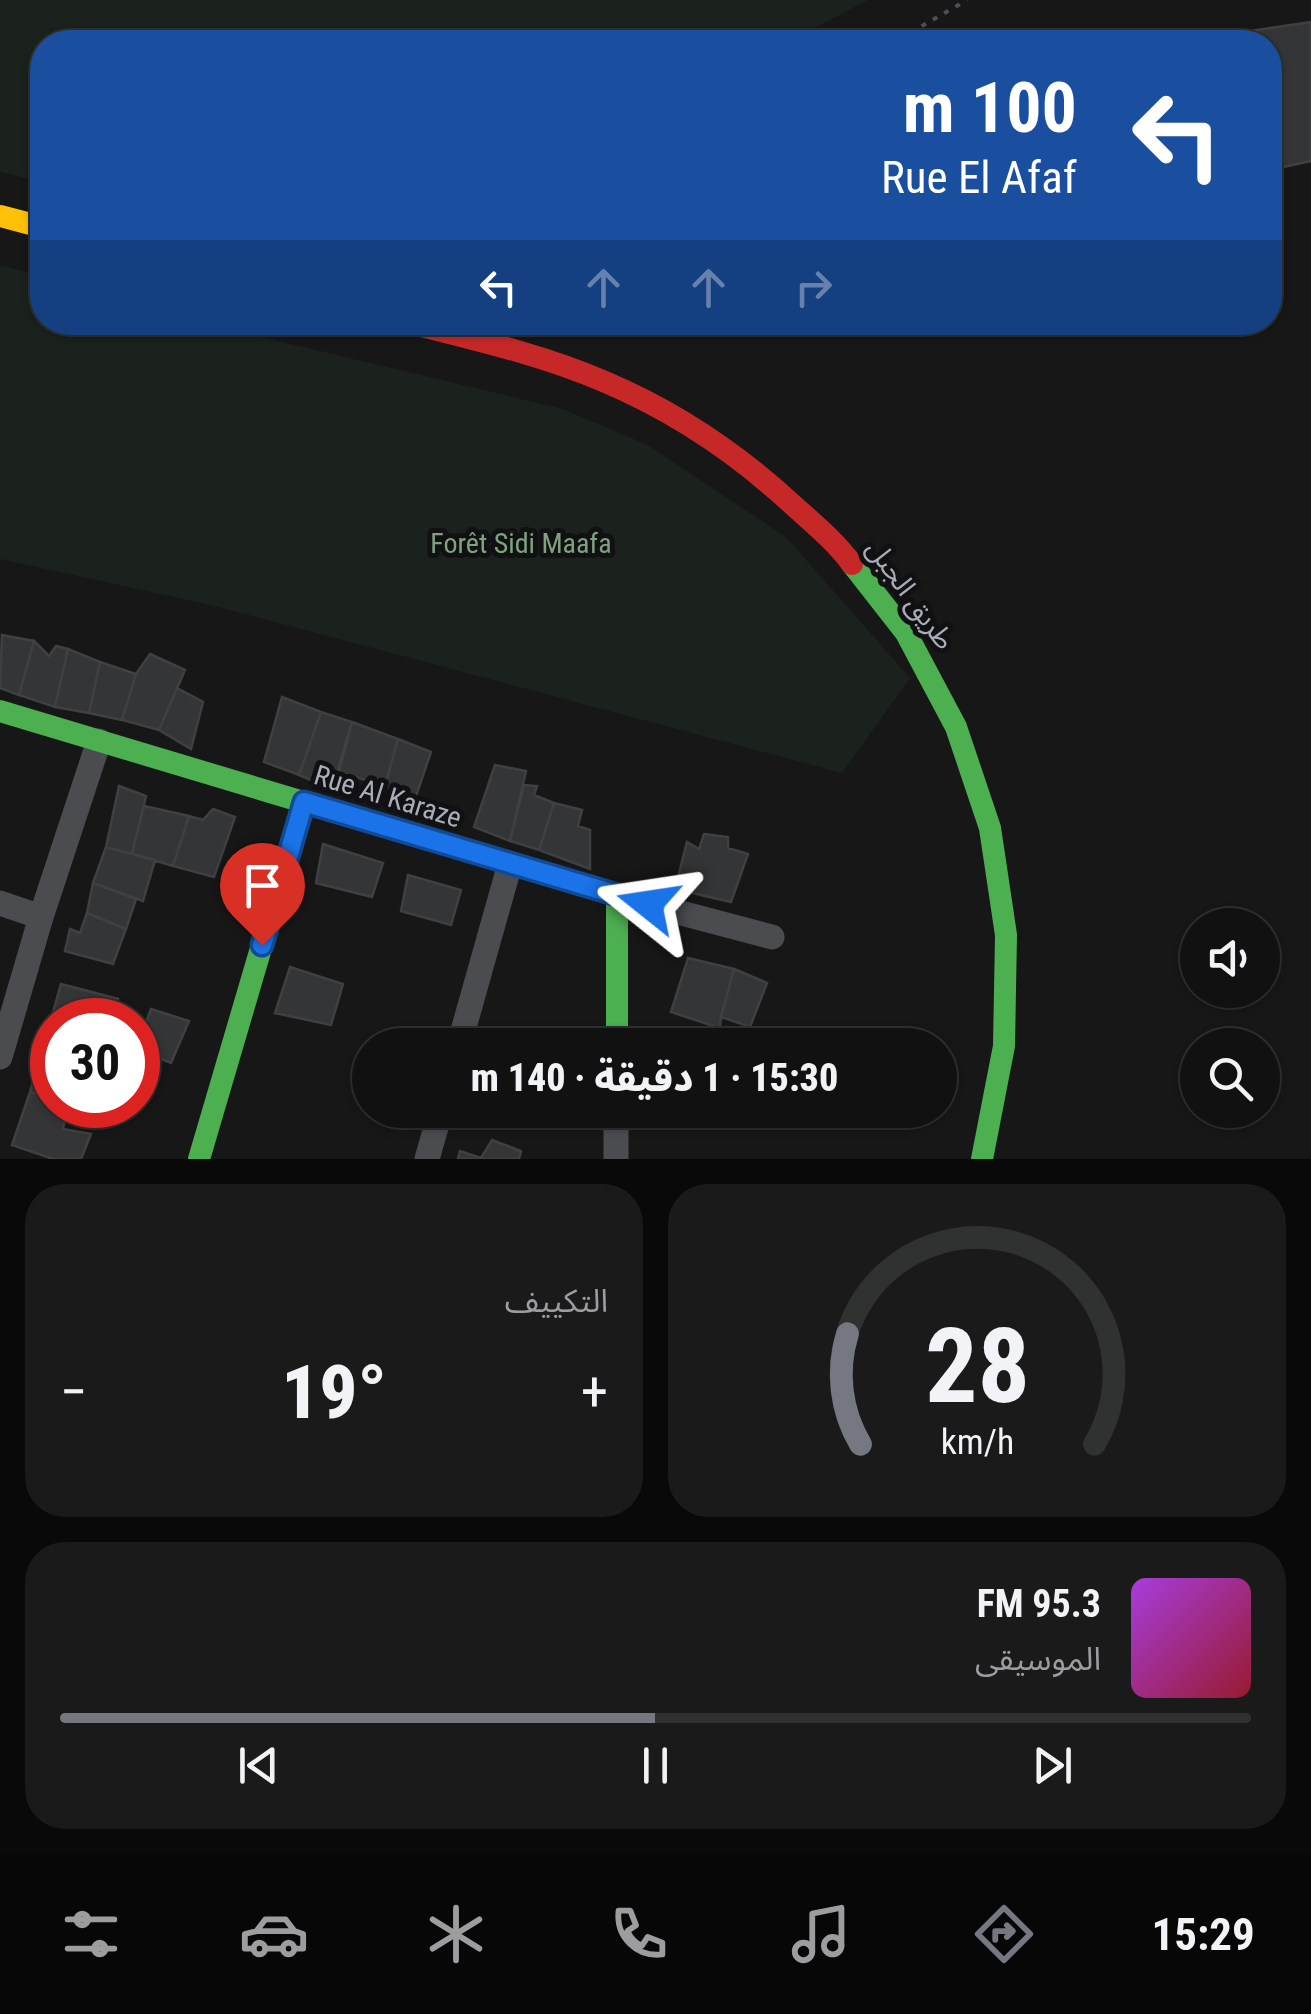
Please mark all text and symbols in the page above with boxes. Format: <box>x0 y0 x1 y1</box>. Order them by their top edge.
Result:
text: 100 m <box>903 67 1077 149</box>
icon: left <box>1112 70 1242 200</box>
text: Rue El Afaf <box>881 151 1077 204</box>
icon: left <box>471 260 526 315</box>
icon: ahead <box>576 260 631 315</box>
icon: ahead <box>681 260 736 315</box>
icon: right <box>786 260 841 315</box>
park label: Forêt Sidi Maafa <box>430 527 612 560</box>
street label: طريق الجبل <box>859 533 962 657</box>
street label: Rue Al Karaze <box>310 758 465 835</box>
pin <box>220 843 305 946</box>
position arrow <box>596 852 700 956</box>
icon: arrive <box>235 858 290 913</box>
map controls <box>1180 908 1280 1128</box>
button: sound <box>1180 908 1280 1008</box>
speed limit sign: 30 <box>30 998 160 1128</box>
button: search <box>1180 1028 1280 1128</box>
text: 15:30 · 1 دقيقة · 140 m <box>471 1056 838 1100</box>
text: التكييف <box>505 1282 608 1320</box>
text: 28 <box>924 1306 1030 1427</box>
text: 19° <box>281 1348 387 1436</box>
text: − <box>60 1360 88 1424</box>
text: + <box>581 1360 608 1424</box>
text: km/h <box>940 1421 1014 1463</box>
text: 95.3 FM <box>977 1582 1101 1626</box>
text: الموسيقى <box>975 1640 1101 1678</box>
icon: previous <box>231 1738 286 1793</box>
icon: pause <box>628 1738 683 1793</box>
icon: next <box>1025 1738 1080 1793</box>
icon: filters <box>56 1899 126 1969</box>
icon: car <box>239 1899 309 1969</box>
icon: climate <box>421 1899 491 1969</box>
icon: phone <box>604 1899 674 1969</box>
icon: music <box>786 1899 856 1969</box>
icon: directions <box>969 1899 1039 1969</box>
text: 15:29 <box>1151 1908 1255 1961</box>

